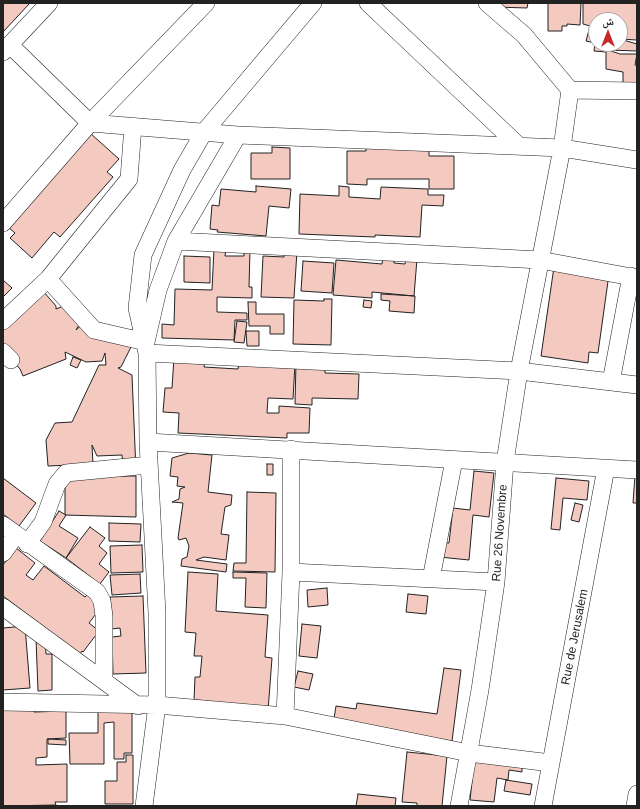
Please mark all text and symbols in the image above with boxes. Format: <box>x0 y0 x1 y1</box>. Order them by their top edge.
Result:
north arrow <box>588 12 628 52</box>
text: ش <box>602 15 614 27</box>
street label: Rue 26 Novembre <box>489 484 511 582</box>
street label: Rue de Jerusalem <box>559 588 591 686</box>

